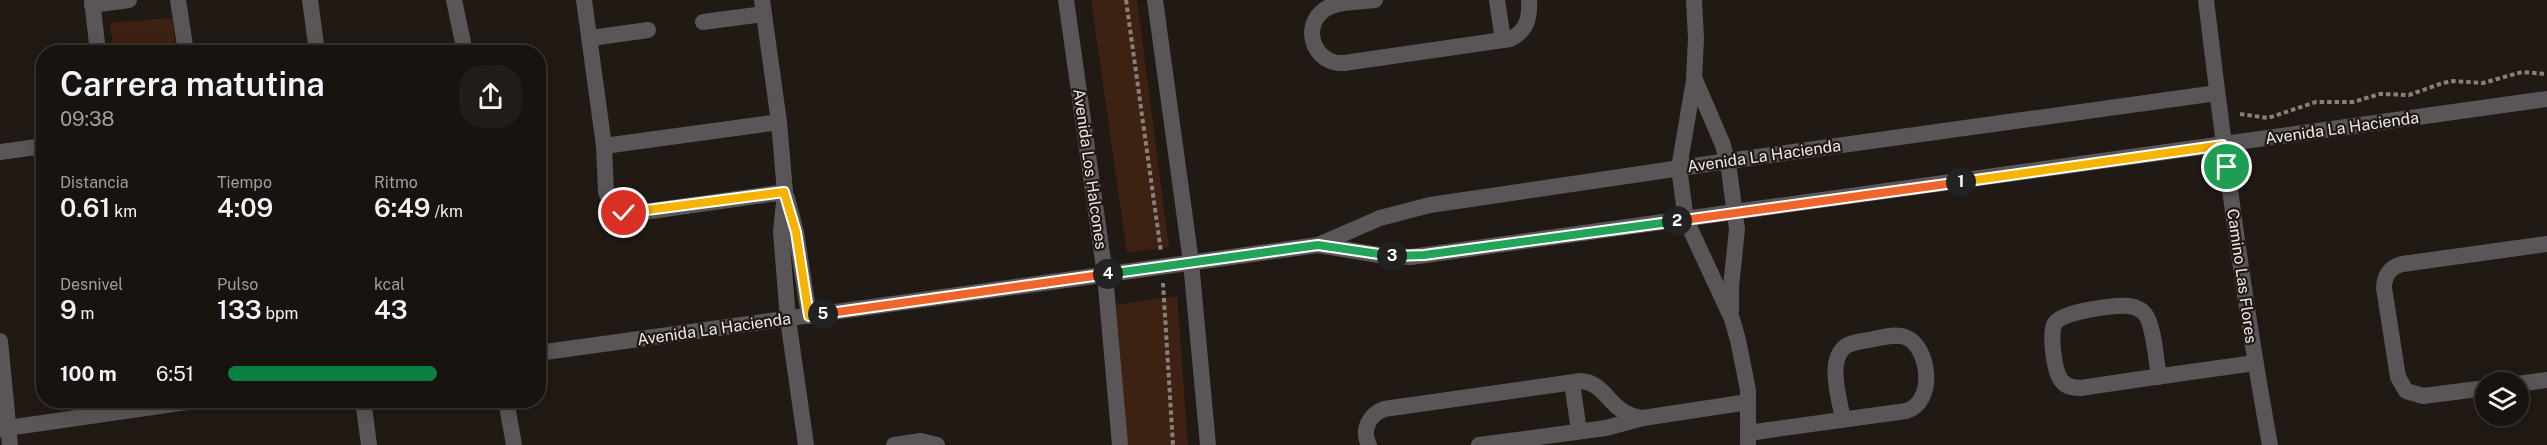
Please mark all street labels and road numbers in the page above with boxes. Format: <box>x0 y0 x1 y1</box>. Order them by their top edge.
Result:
street label: Avenida Los Halcones <box>1069 87 1111 251</box>
street label: Avenida La Hacienda <box>2264 108 2420 148</box>
street label: Avenida La Hacienda <box>1686 136 1842 176</box>
street label: Camino Las Flores <box>2223 208 2261 344</box>
street label: Avenida La Hacienda <box>636 309 792 349</box>

